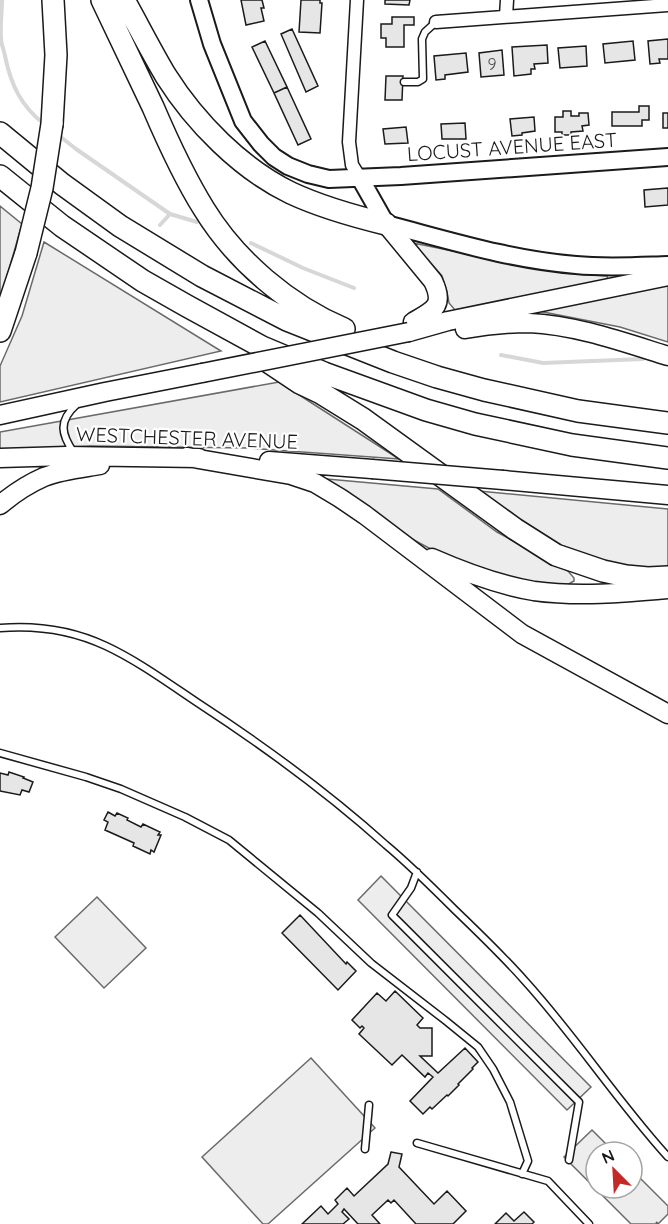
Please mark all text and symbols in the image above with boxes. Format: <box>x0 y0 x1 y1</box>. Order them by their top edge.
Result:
house number: 9 <box>488 54 497 74</box>
street label: LOCUST AVENUE EAST <box>406 127 618 166</box>
street label: WESTCHESTER AVENUE <box>76 421 298 454</box>
north arrow <box>584 1140 644 1200</box>
text: N <box>598 1145 617 1168</box>

